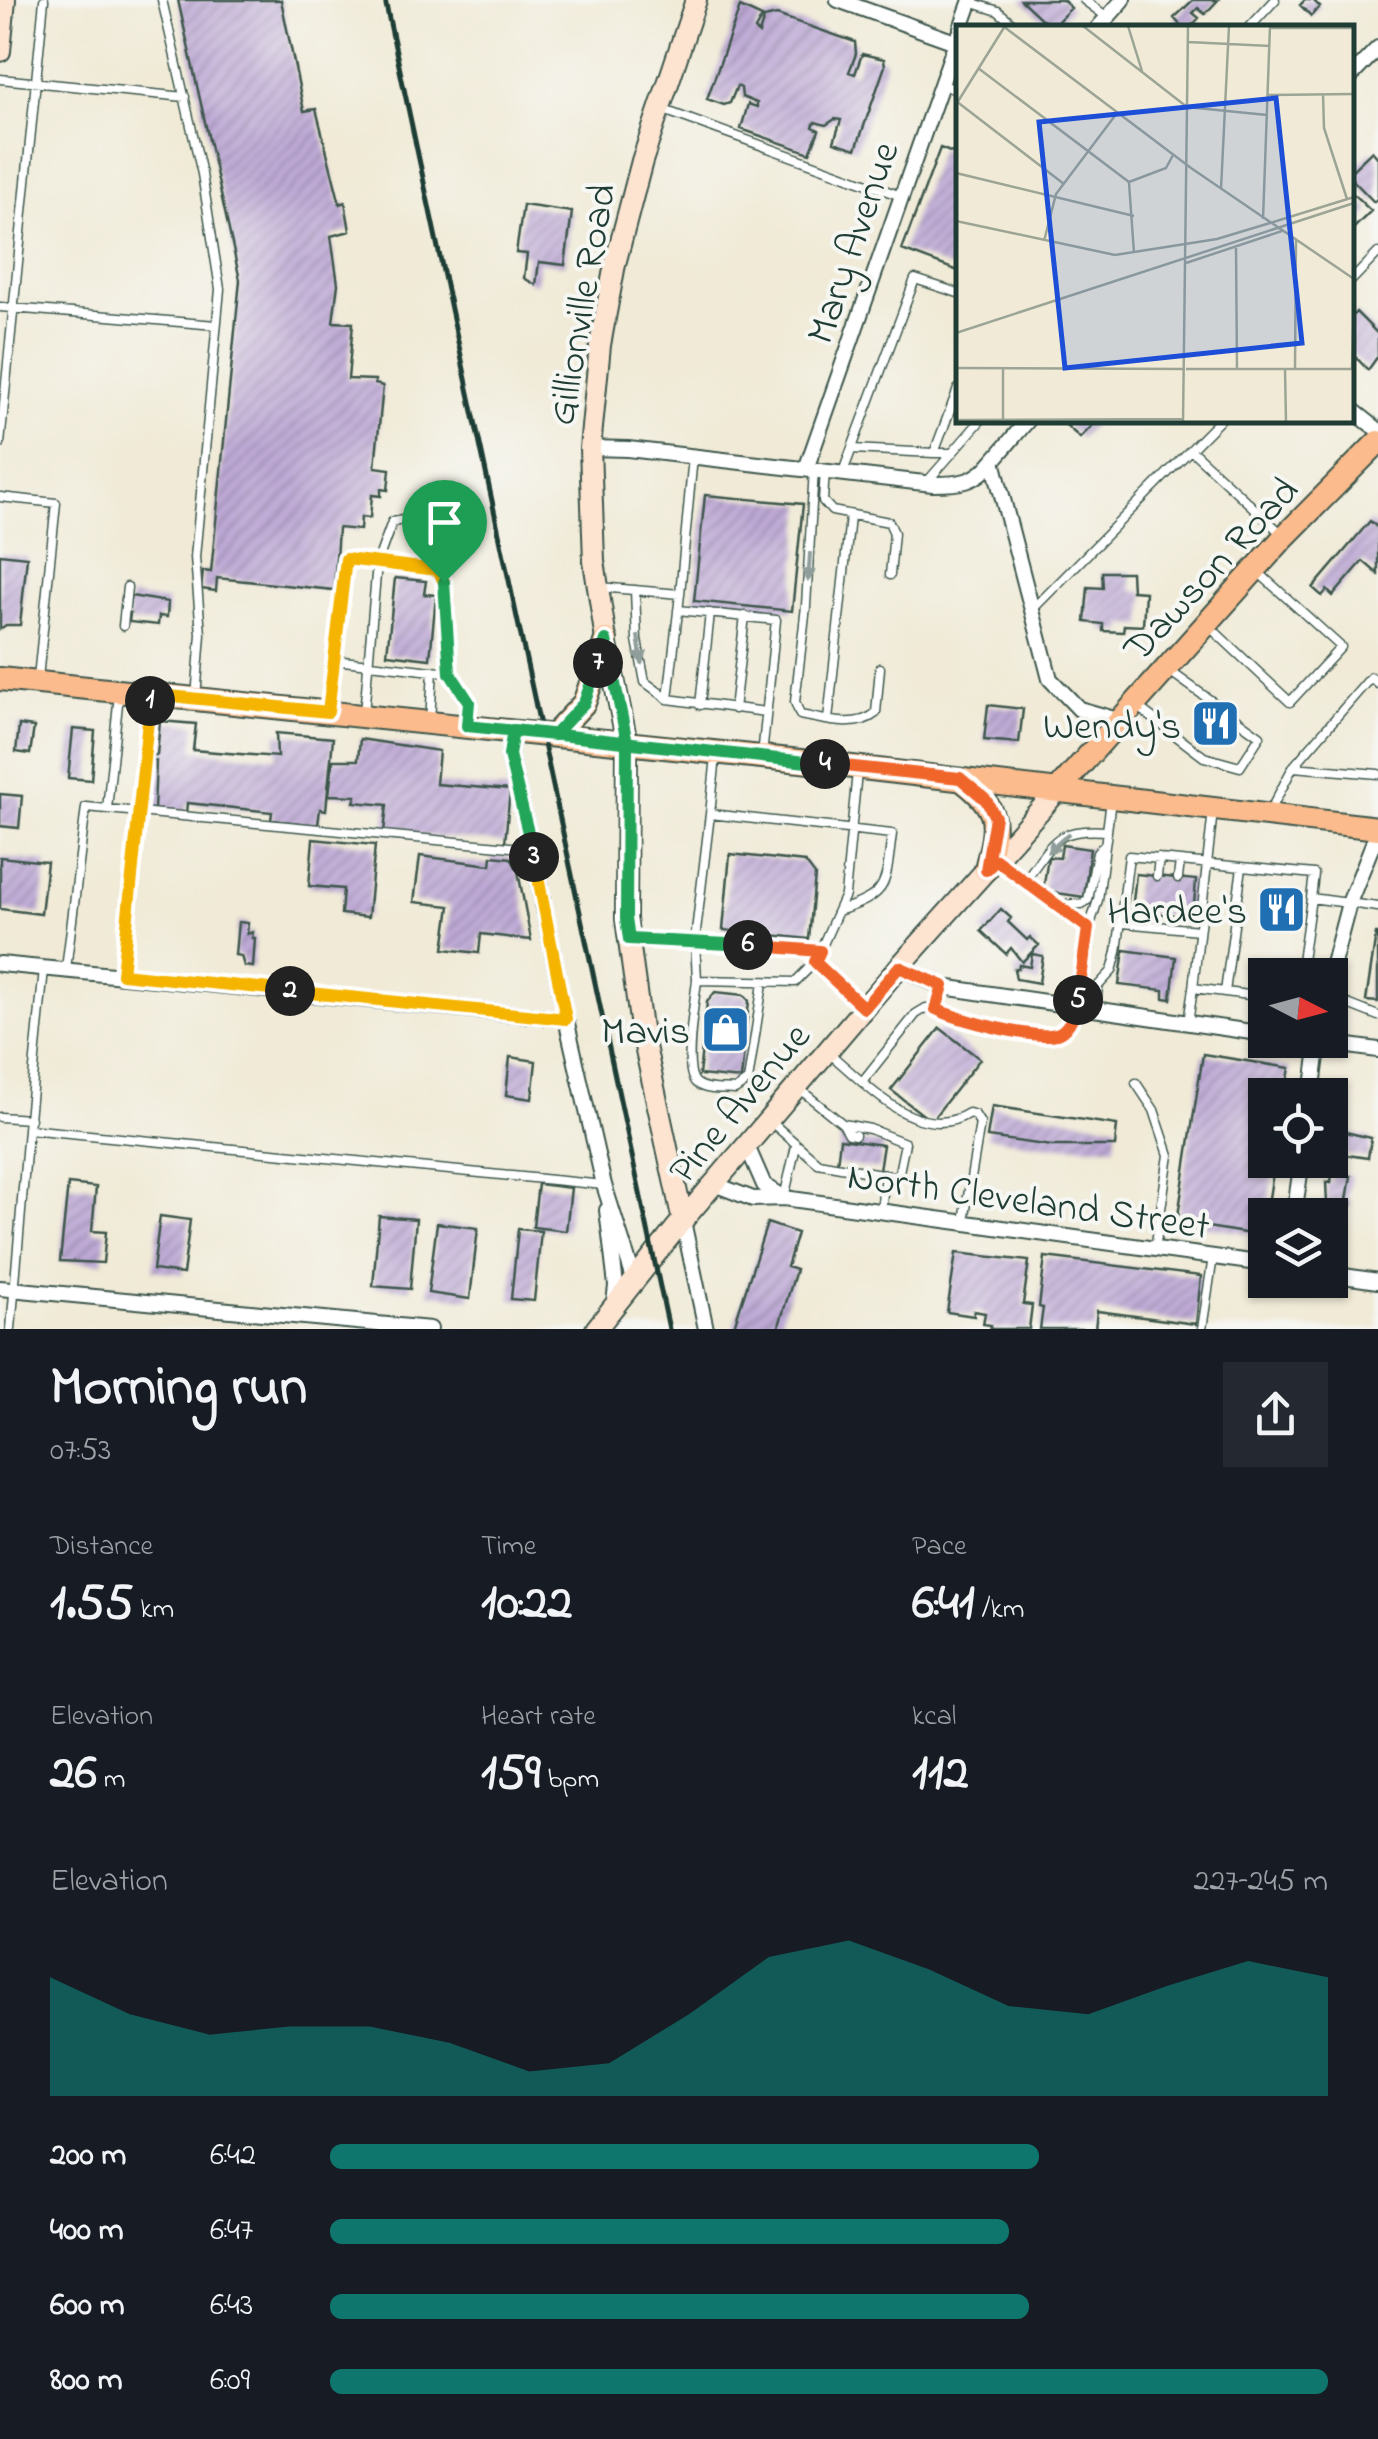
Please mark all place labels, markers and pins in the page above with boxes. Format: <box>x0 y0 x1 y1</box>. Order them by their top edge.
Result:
pin <box>402 480 487 583</box>
pin: 7 <box>573 638 623 688</box>
pin: 1 <box>125 676 175 726</box>
restaurant icon: Wendy's <box>1190 698 1242 750</box>
place label: Wendy's <box>1043 699 1181 758</box>
pin: 4 <box>800 739 850 789</box>
pin: 3 <box>509 832 559 882</box>
restaurant icon: Hardee's <box>1256 883 1308 935</box>
place label: Hardee's <box>1107 884 1247 943</box>
pin: 6 <box>723 920 773 970</box>
pin: 2 <box>265 966 315 1016</box>
pin: 5 <box>1053 975 1103 1025</box>
shop icon: Mavis <box>699 1003 751 1055</box>
place label: Mavis <box>601 1004 690 1063</box>

